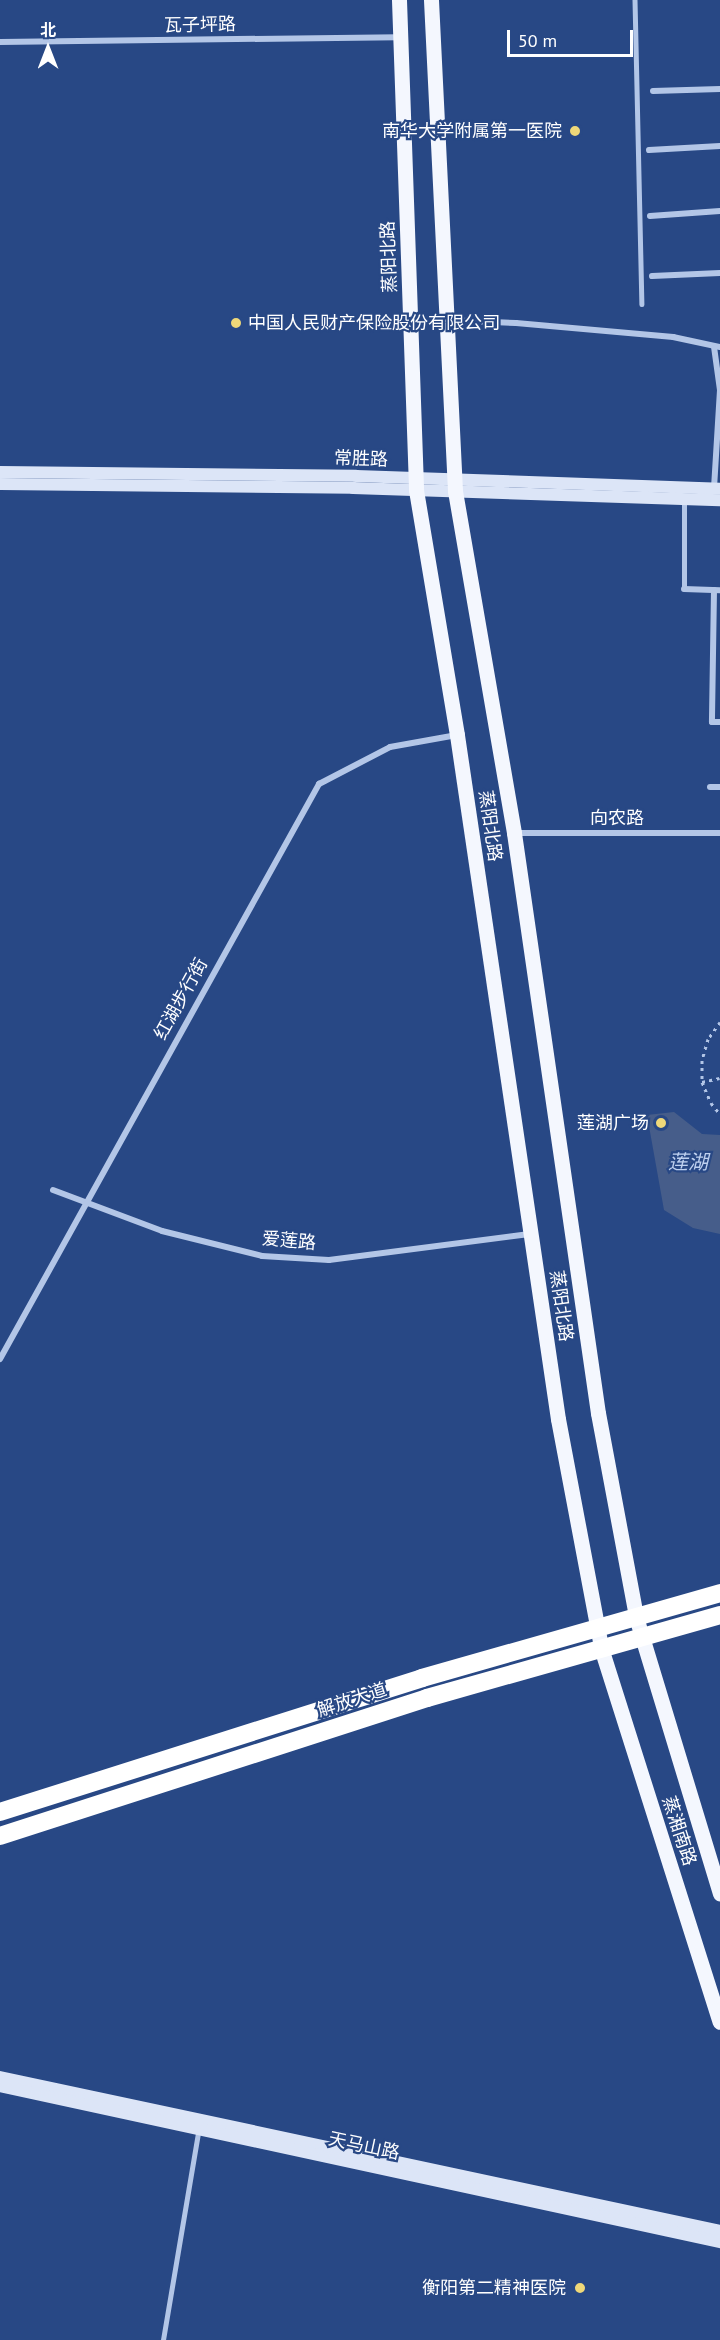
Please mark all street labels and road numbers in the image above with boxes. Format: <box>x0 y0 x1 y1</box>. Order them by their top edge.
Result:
street label: 瓦子坪路 <box>164 14 236 36</box>
street label: 蒸阳北路 <box>377 221 401 293</box>
street label: 常胜路 <box>334 447 388 471</box>
street label: 蒸阳北路 <box>474 789 506 863</box>
street label: 向农路 <box>590 807 644 829</box>
street label: 红湖步行街 <box>150 954 212 1044</box>
street label: 爱莲路 <box>261 1228 317 1254</box>
street label: 蒸阳北路 <box>545 1269 577 1343</box>
street label: 解放大道 <box>314 1679 390 1721</box>
street label: 蒸湘南路 <box>658 1793 700 1869</box>
street label: 天马山路 <box>327 2128 401 2164</box>

